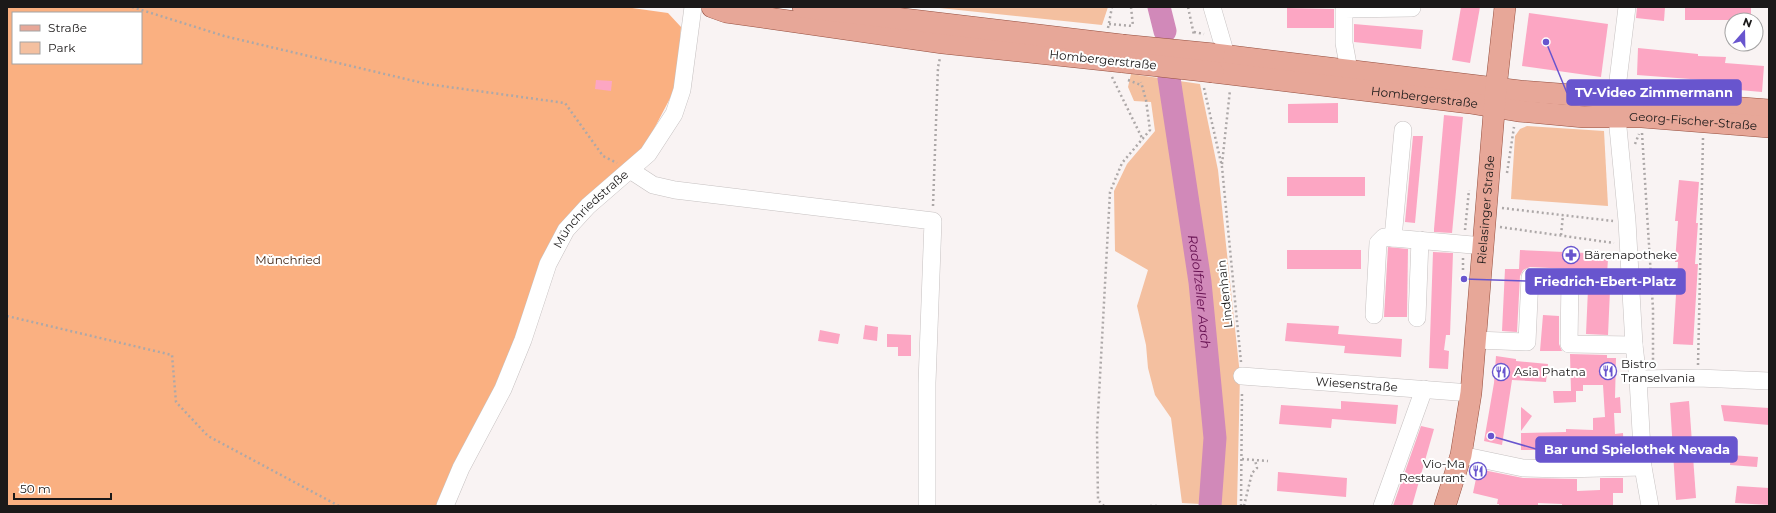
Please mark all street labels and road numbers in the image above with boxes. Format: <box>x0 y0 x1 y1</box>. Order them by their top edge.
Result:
street label: Hombergerstraße <box>1049 46 1157 73</box>
street label: Hombergerstraße <box>1370 83 1479 111</box>
street label: Georg-Fischer-Straße <box>1629 109 1758 133</box>
street label: Rielasinger Straße <box>1474 155 1497 265</box>
street label: Münchriedstraße <box>550 167 631 251</box>
street label: Lindenhain <box>1213 259 1236 329</box>
street label: Wiesenstraße <box>1315 373 1398 395</box>

